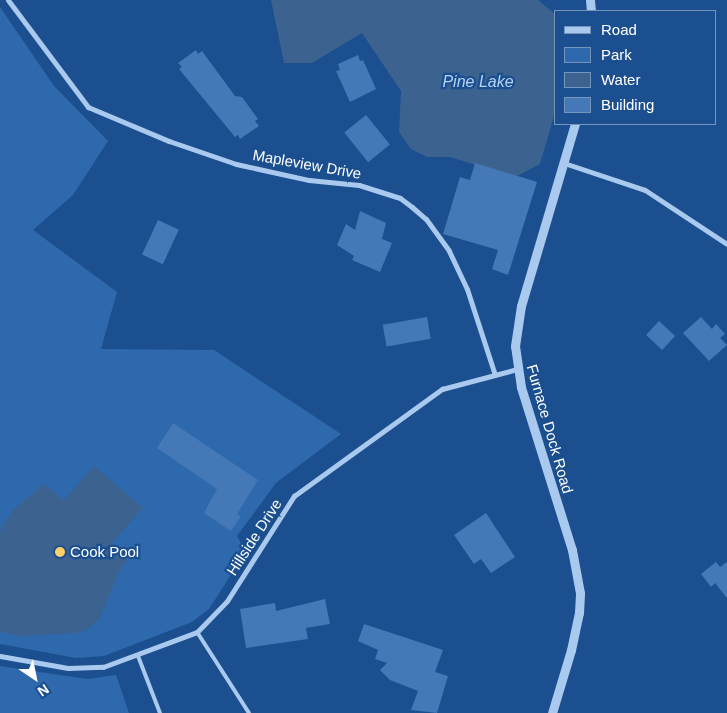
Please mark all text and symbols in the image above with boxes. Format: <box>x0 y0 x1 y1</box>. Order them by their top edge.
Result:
legend <box>554 10 717 125</box>
text: Road <box>601 21 637 38</box>
text: Park <box>601 46 632 63</box>
text: Water <box>601 71 640 88</box>
water label: Pine Lake <box>442 72 514 92</box>
text: Building <box>601 96 654 113</box>
street label: Mapleview Drive <box>251 146 363 182</box>
street label: Furnace Dock Road <box>523 362 577 496</box>
street label: Hillside Drive <box>223 495 285 579</box>
place label: Cook Pool <box>70 543 139 561</box>
marker: Cook Pool <box>54 546 66 558</box>
north arrow <box>10 653 60 703</box>
text: N <box>35 681 52 700</box>

